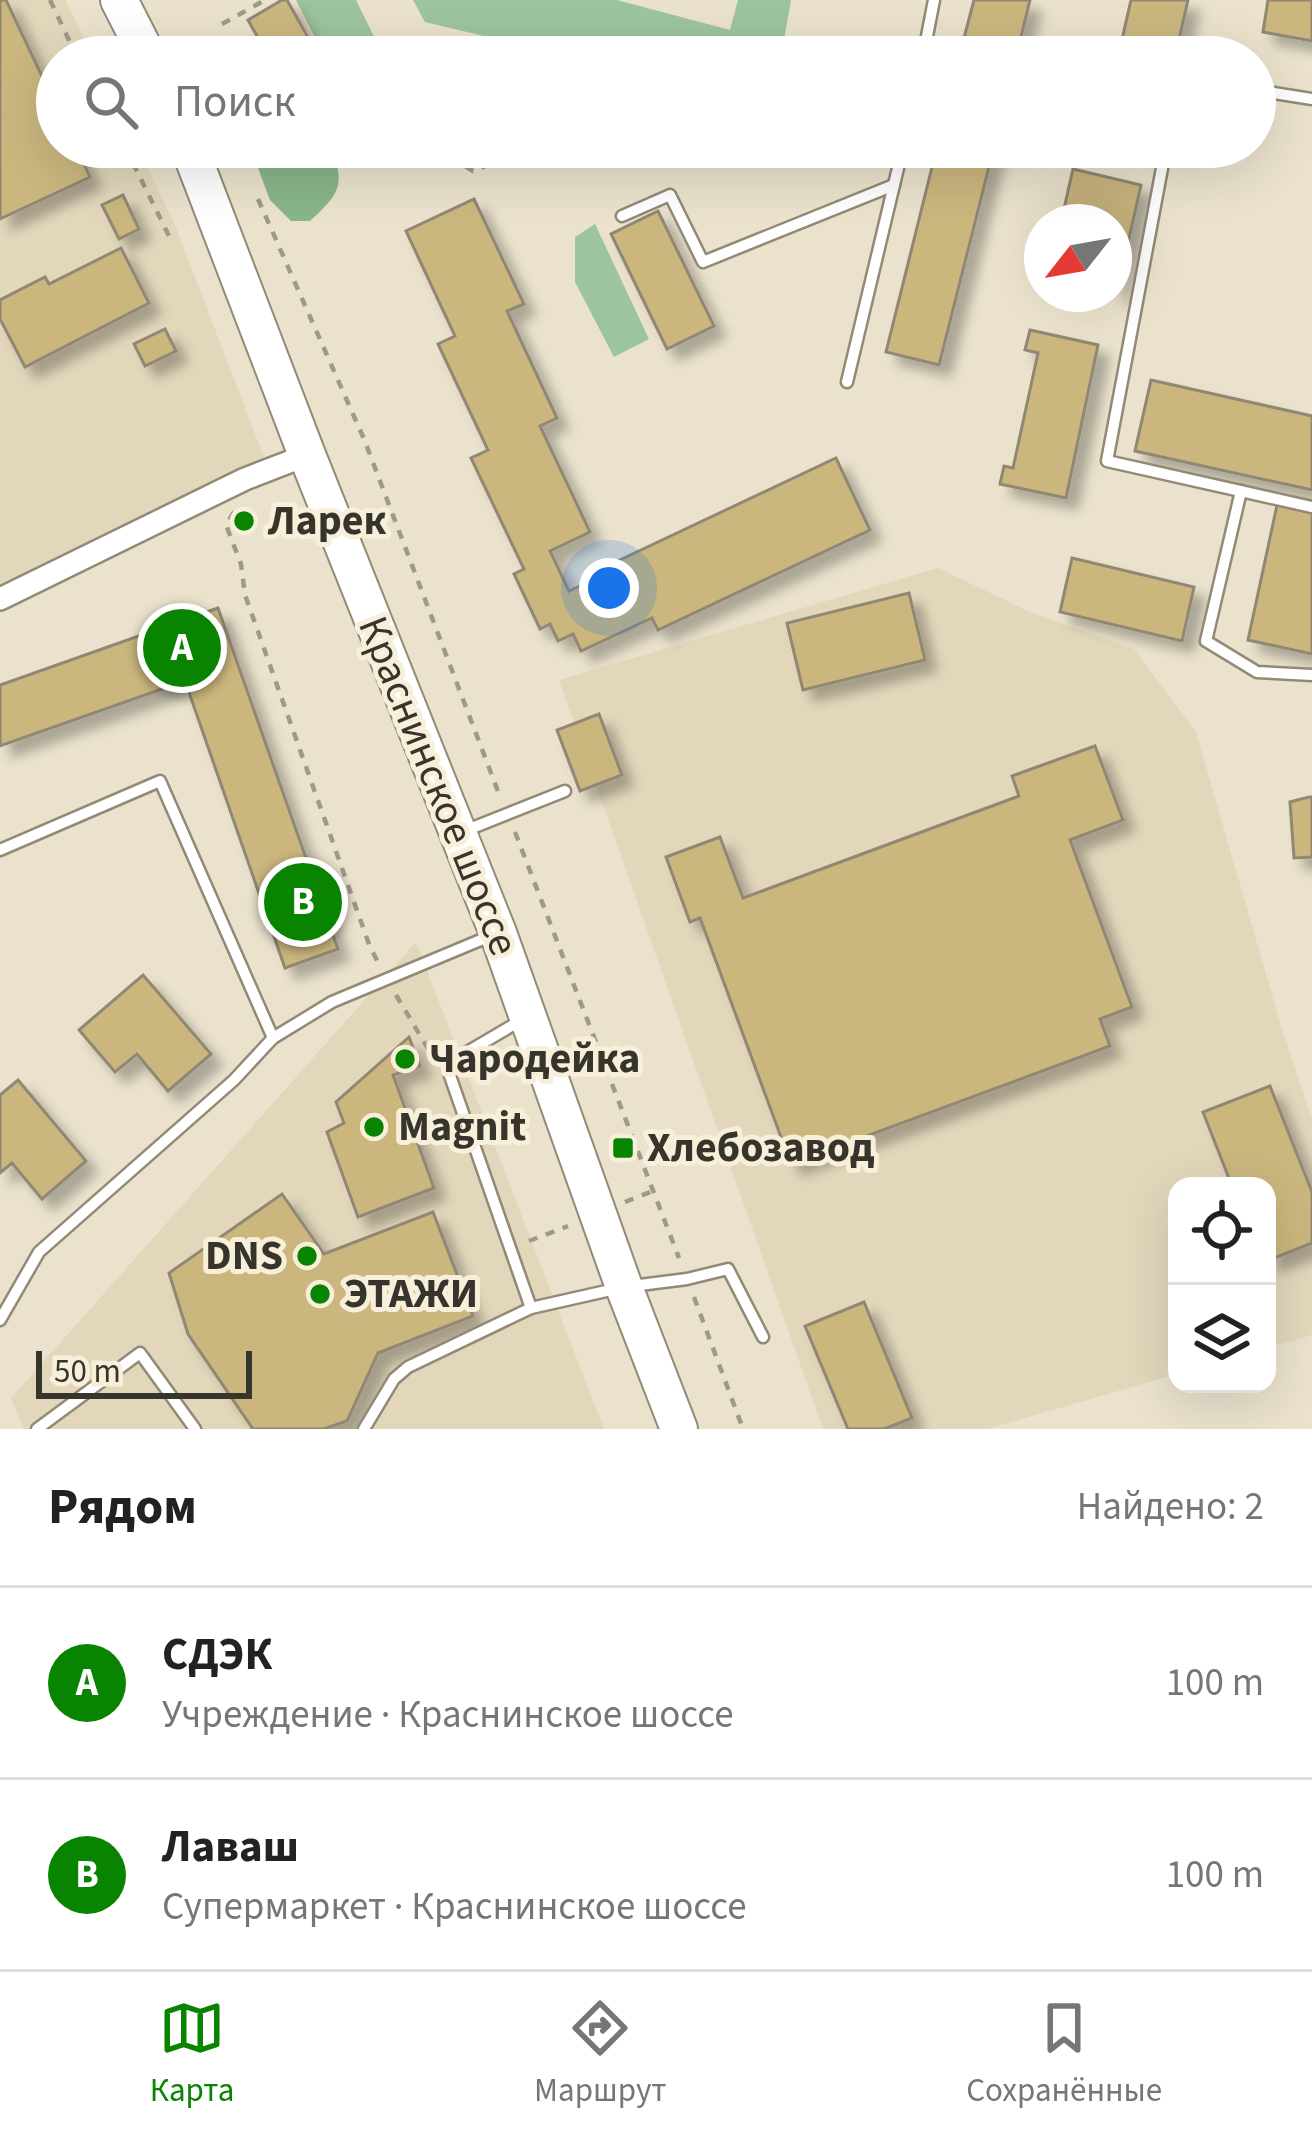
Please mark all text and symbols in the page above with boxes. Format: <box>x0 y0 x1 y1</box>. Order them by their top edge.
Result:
search box <box>36 36 1276 168</box>
icon: search <box>78 69 144 135</box>
text: Поиск <box>174 70 296 134</box>
north arrow <box>1024 204 1132 312</box>
place label: Ларек <box>267 491 387 551</box>
marker: Ларек <box>231 508 257 534</box>
your location <box>579 558 639 618</box>
pin: A <box>143 603 221 693</box>
street label: Краснинское шоссе <box>343 607 533 965</box>
pin: B <box>264 857 342 947</box>
place label: Чародейка <box>429 1029 640 1089</box>
marker: Чародейка <box>392 1046 418 1072</box>
place label: Magnit <box>398 1097 526 1157</box>
marker: Magnit <box>361 1114 387 1140</box>
place label: Хлебозавод <box>647 1118 875 1178</box>
marker: Хлебозавод <box>610 1135 636 1161</box>
map controls <box>1168 1177 1276 1393</box>
button: locate <box>1168 1177 1276 1285</box>
place label: DNS <box>205 1226 283 1286</box>
marker: DNS <box>294 1243 320 1269</box>
place label: ЭТАЖИ <box>344 1264 478 1324</box>
marker: ЭТАЖИ <box>307 1281 333 1307</box>
button: layers <box>1168 1285 1276 1393</box>
scale bar <box>36 1345 252 1398</box>
text: 50 m <box>54 1348 121 1395</box>
text: Рядом <box>48 1471 197 1543</box>
text: Найдено: 2 <box>1077 1479 1264 1535</box>
text: СДЭК <box>162 1623 272 1687</box>
text: A <box>76 1655 98 1711</box>
text: 100 m <box>1166 1655 1264 1711</box>
text: Учреждение · Краснинское шоссе <box>162 1687 734 1743</box>
text: Лаваш <box>162 1815 299 1879</box>
text: B <box>75 1847 99 1903</box>
text: 100 m <box>1166 1847 1264 1903</box>
text: Супермаркет · Краснинское шоссе <box>162 1879 747 1935</box>
tab: Карта <box>150 1995 234 2114</box>
tab: Маршрут <box>534 1995 667 2114</box>
tab: Сохранённые <box>966 1995 1162 2114</box>

